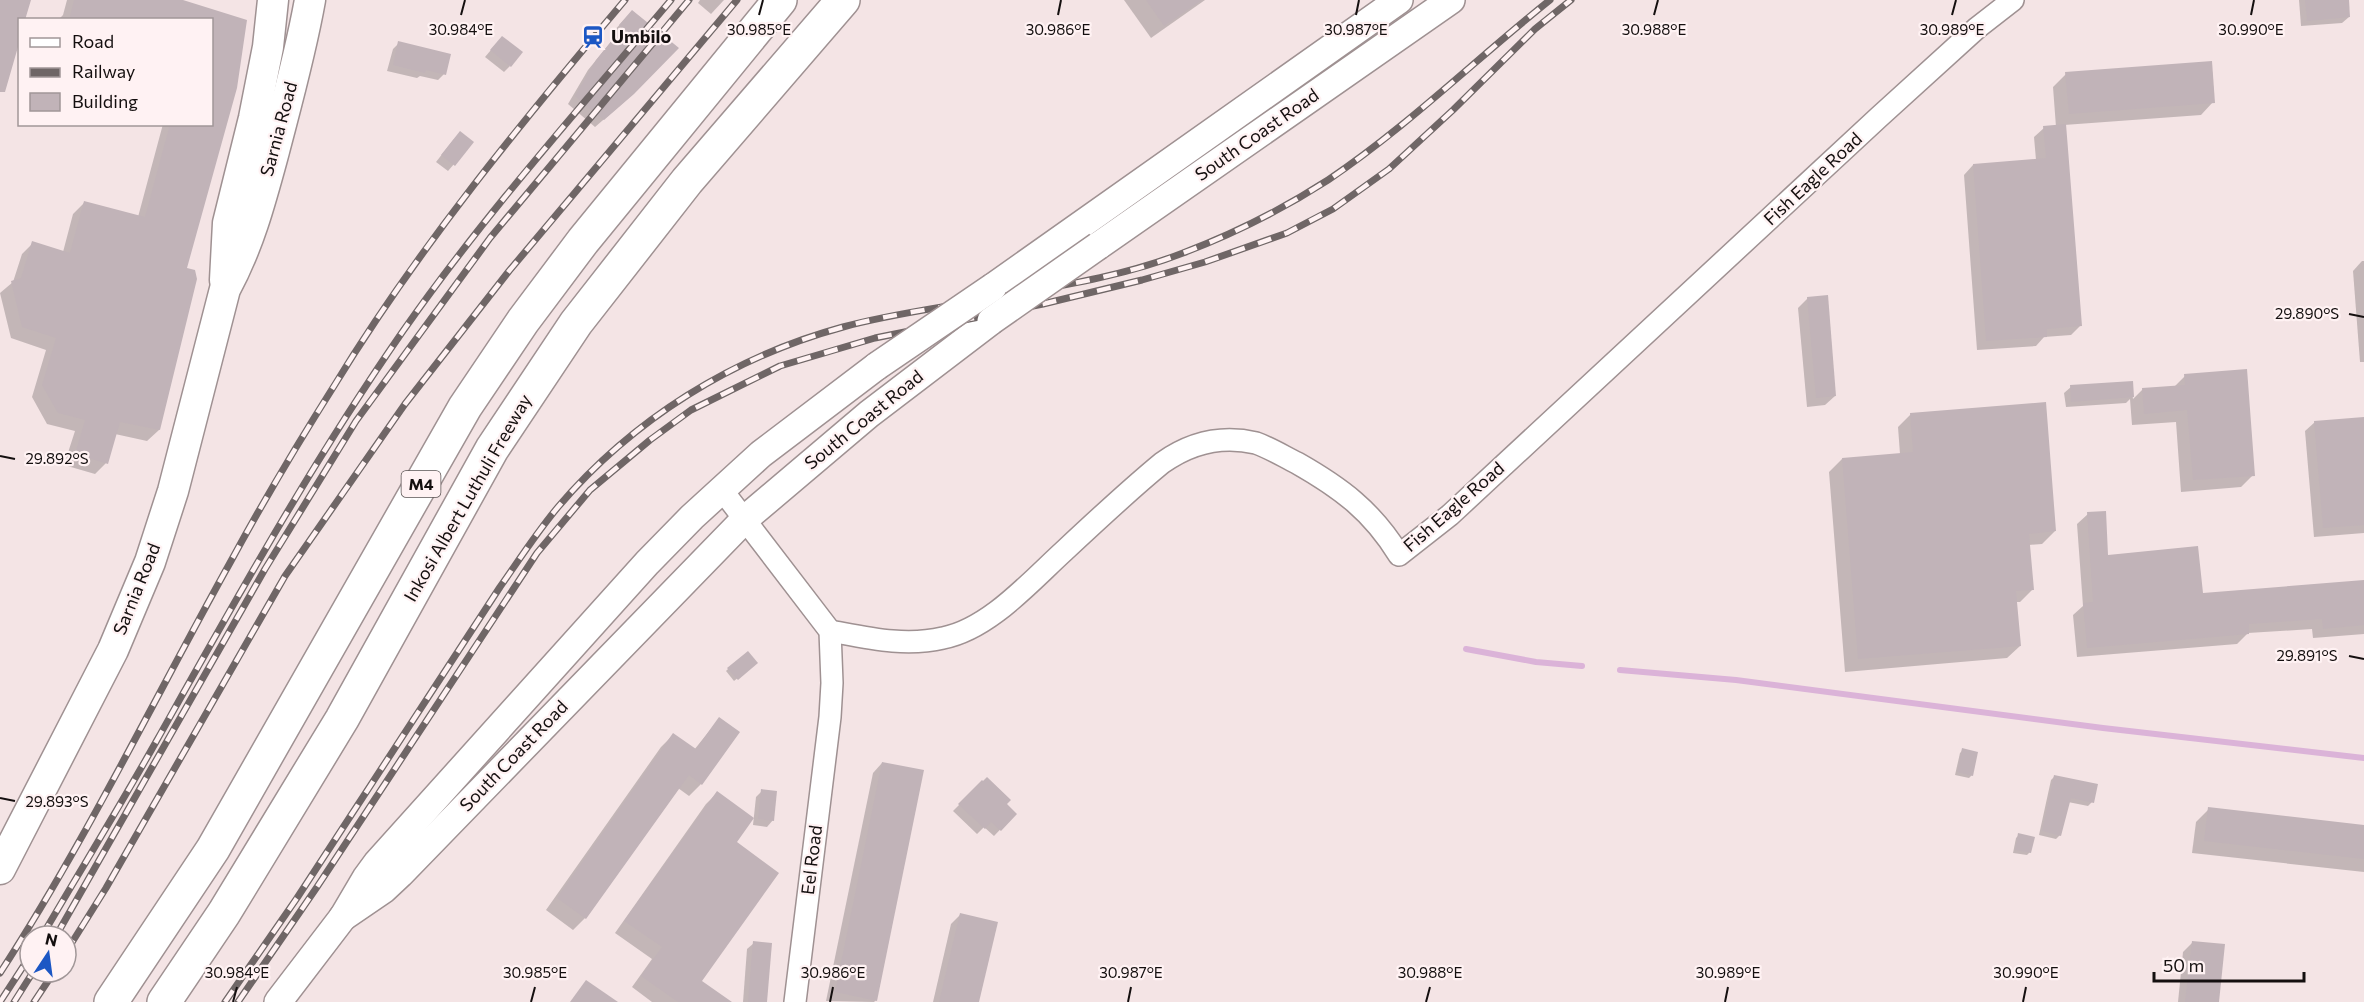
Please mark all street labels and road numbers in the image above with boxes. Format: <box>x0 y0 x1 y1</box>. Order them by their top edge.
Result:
street label: Sarnia Road <box>255 79 301 178</box>
street label: South Coast Road <box>1190 83 1323 185</box>
street label: Fish Eagle Road <box>1759 127 1866 229</box>
street label: South Coast Road <box>800 365 927 474</box>
street label: Inkosi Albert Luthuli Freeway <box>399 390 536 605</box>
street label: Fish Eagle Road <box>1398 457 1508 556</box>
road number: M4 <box>402 471 440 497</box>
street label: Sarnia Road <box>108 540 164 638</box>
street label: South Coast Road <box>455 695 572 815</box>
street label: Eel Road <box>796 824 826 896</box>

